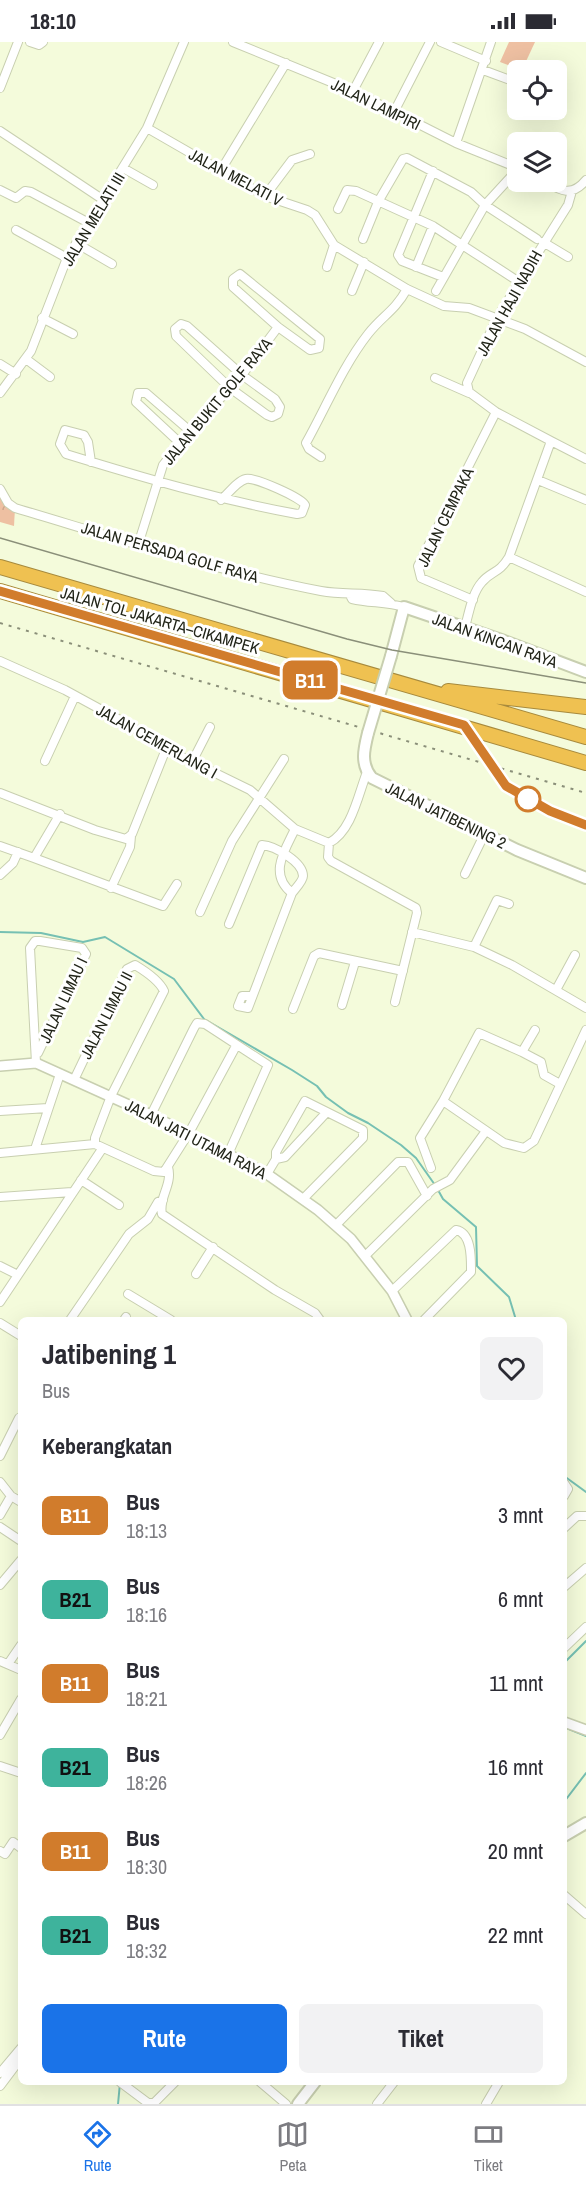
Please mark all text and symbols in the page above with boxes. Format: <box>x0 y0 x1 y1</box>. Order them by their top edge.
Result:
text: 18:10 <box>30 6 76 36</box>
map controls <box>507 60 567 192</box>
button: locate <box>507 60 567 120</box>
street label: JALAN LAMPIRI <box>328 73 424 135</box>
button: layers <box>507 132 567 192</box>
street label: JALAN MELATI V <box>185 143 287 211</box>
street label: JALAN MELATI III <box>56 168 130 270</box>
street label: JALAN HAJI NADIH <box>471 246 547 360</box>
street label: JALAN BUKIT GOLF RAYA <box>157 333 277 469</box>
street label: JALAN CEMPAKA <box>412 464 479 570</box>
street label: JALAN PERSADA GOLF RAYA <box>79 516 261 588</box>
street label: JALAN TOL JAKARTA–CIKAMPEK <box>58 581 262 659</box>
street label: JALAN KINCAN RAYA <box>429 607 561 673</box>
line badge: B11 <box>276 660 344 700</box>
text: B11 <box>295 666 325 695</box>
street label: JALAN CEMERLANG I <box>93 699 221 783</box>
street label: JALAN JATIBENING 2 <box>382 776 510 854</box>
unlabelled marker <box>515 786 541 812</box>
street label: JALAN LIMAU I <box>34 954 92 1046</box>
street label: JALAN LIMAU II <box>75 967 137 1063</box>
street label: JALAN JATI UTAMA RAYA <box>122 1094 271 1184</box>
text: Jatibening 1 <box>42 1335 176 1373</box>
button: heart <box>480 1337 543 1400</box>
text: Bus <box>42 1377 70 1404</box>
text: Keberangkatan <box>42 1431 172 1461</box>
text: Bus <box>126 1487 160 1517</box>
text: 3 mnt <box>498 1500 543 1530</box>
text: B11 <box>60 1501 90 1530</box>
text: 18:13 <box>126 1517 167 1544</box>
text: Bus <box>126 1571 160 1601</box>
text: 6 mnt <box>498 1584 543 1614</box>
text: B21 <box>59 1585 91 1614</box>
text: 18:16 <box>126 1601 167 1628</box>
text: Bus <box>126 1655 160 1685</box>
text: 11 mnt <box>489 1668 543 1698</box>
text: B11 <box>60 1669 90 1698</box>
text: 18:21 <box>126 1685 167 1712</box>
text: Bus <box>126 1739 160 1769</box>
text: 16 mnt <box>488 1752 543 1782</box>
text: B21 <box>59 1753 91 1782</box>
text: 18:26 <box>126 1769 167 1796</box>
text: Bus <box>126 1823 160 1853</box>
text: 20 mnt <box>488 1836 543 1866</box>
text: B11 <box>60 1837 90 1866</box>
text: 18:30 <box>126 1853 167 1880</box>
text: Bus <box>126 1907 160 1937</box>
text: 22 mnt <box>488 1920 543 1950</box>
text: B21 <box>59 1921 91 1950</box>
text: 18:32 <box>126 1937 167 1964</box>
button: Rute <box>42 2004 287 2073</box>
button: Tiket <box>299 2004 543 2073</box>
tab: Rute <box>81 2118 114 2176</box>
tab: Peta <box>276 2118 309 2176</box>
tab: Tiket <box>472 2118 505 2176</box>

